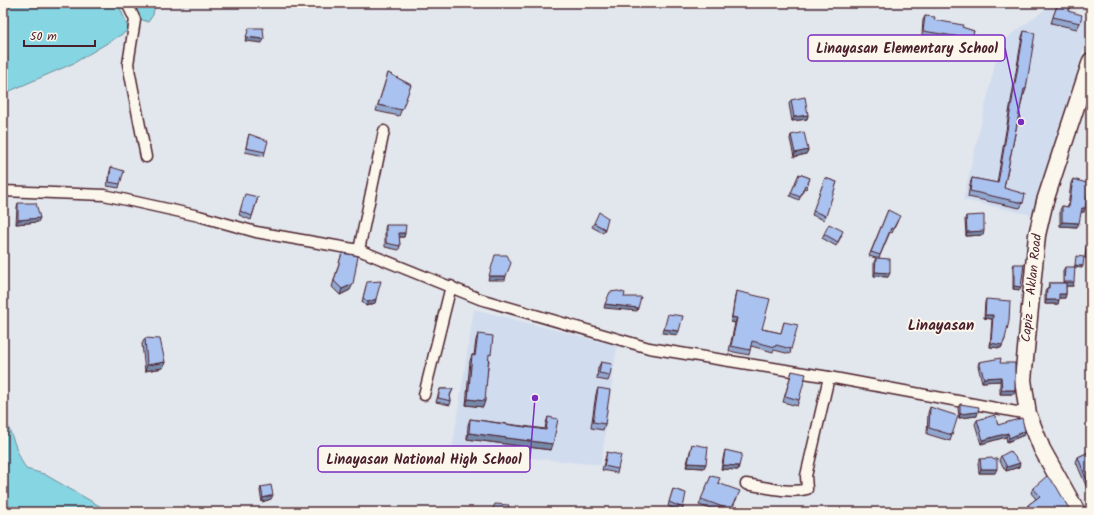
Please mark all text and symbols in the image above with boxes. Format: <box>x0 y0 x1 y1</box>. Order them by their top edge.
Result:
scale bar <box>24 22 95 48</box>
text: 50 m <box>30 27 57 46</box>
callout: Linayasan Elementary School <box>808 35 1005 61</box>
text: Linayasan Elementary School <box>816 38 998 60</box>
street label: Capiz – Aklan Road <box>1016 232 1048 343</box>
district label: Linayasan <box>908 314 974 338</box>
callout: Linayasan National High School <box>318 446 530 472</box>
text: Linayasan National High School <box>326 449 522 471</box>

